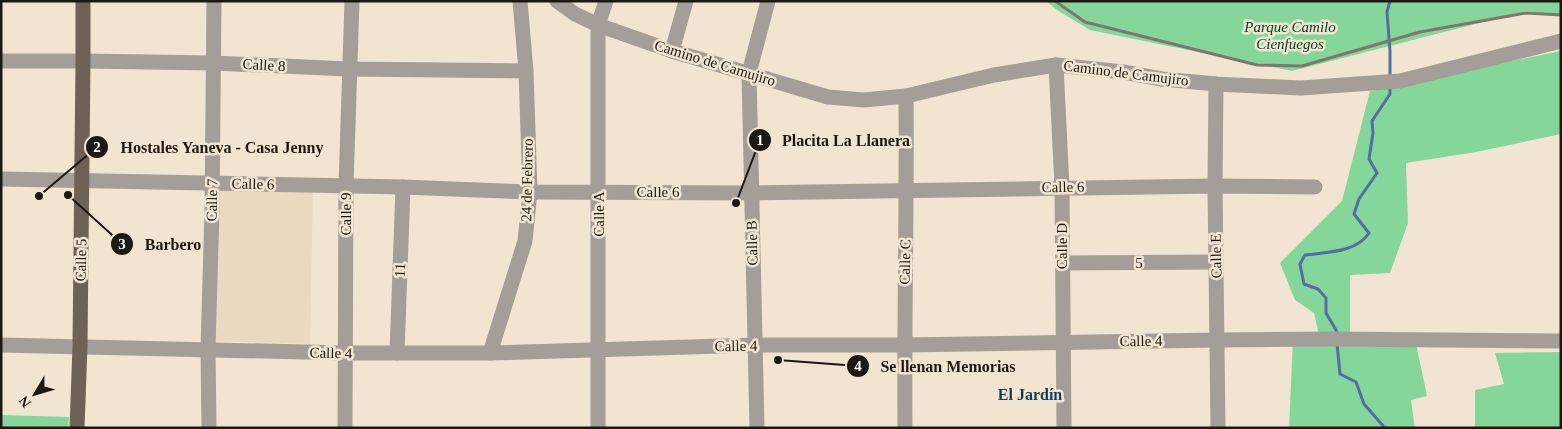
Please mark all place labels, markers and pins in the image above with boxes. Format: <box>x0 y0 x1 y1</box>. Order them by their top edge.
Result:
callout: Placita La Llanera <box>747 124 920 155</box>
callout: Hostales Yaneva - Casa Jenny <box>85 132 333 163</box>
callout: Barbero <box>109 228 211 259</box>
callout: Se llenan Memorias <box>846 351 1026 382</box>

